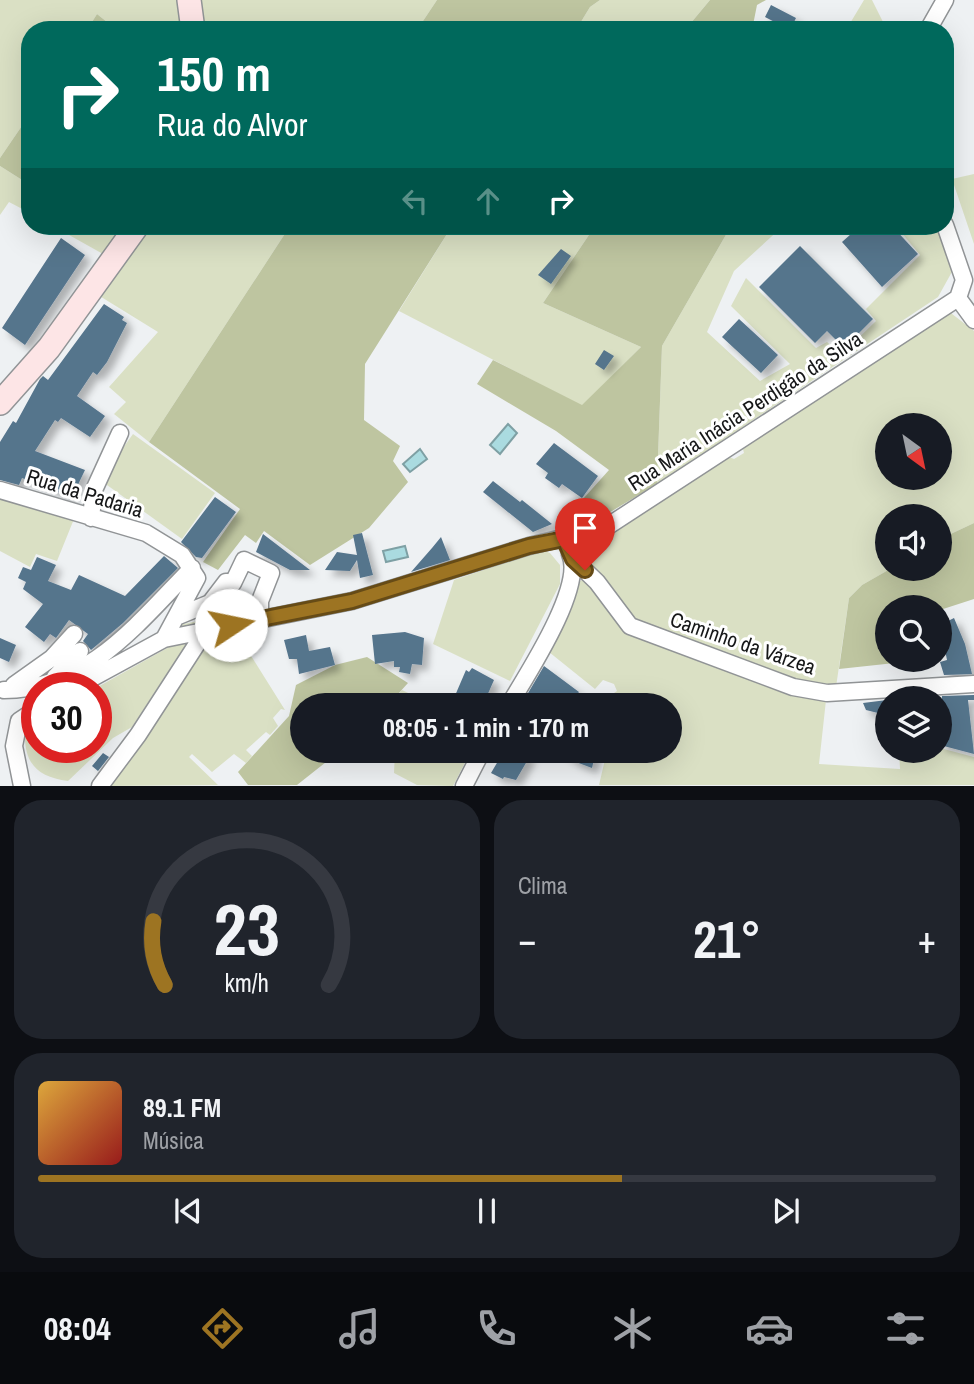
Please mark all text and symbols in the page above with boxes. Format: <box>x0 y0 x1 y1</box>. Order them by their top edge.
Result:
text: 150 m <box>157 40 271 106</box>
icon: right <box>42 49 133 140</box>
text: Rua do Alvor <box>157 103 307 146</box>
icon: left <box>396 182 434 220</box>
icon: ahead <box>469 182 507 220</box>
icon: right <box>542 182 580 220</box>
street label: Rua Maria Inácia Perdigão da Silva <box>622 324 868 498</box>
north arrow <box>875 413 952 490</box>
map controls <box>875 413 952 763</box>
street label: Rua da Padaria <box>23 461 147 525</box>
pin <box>555 498 615 570</box>
button: sound <box>875 504 952 581</box>
icon: arrive <box>566 509 604 547</box>
position arrow <box>194 588 268 662</box>
button: search <box>875 595 952 672</box>
street label: Caminho da Várzea <box>666 605 820 682</box>
speed limit sign: 30 <box>21 672 112 763</box>
button: layers <box>875 686 952 763</box>
text: 08:05 · 1 min · 170 m <box>383 710 589 745</box>
text: Clima <box>518 870 567 901</box>
text: 23 <box>214 881 280 979</box>
text: 21° <box>693 904 761 974</box>
text: − <box>518 914 536 965</box>
text: + <box>918 914 936 965</box>
text: km/h <box>225 966 269 1000</box>
text: 89.1 FM <box>143 1090 221 1125</box>
text: Música <box>143 1125 204 1156</box>
icon: previous <box>169 1192 207 1230</box>
icon: pause <box>468 1192 506 1230</box>
icon: next <box>767 1192 805 1230</box>
icon: directions <box>198 1304 247 1353</box>
icon: music <box>335 1304 384 1353</box>
icon: phone <box>472 1304 521 1353</box>
icon: climate <box>608 1304 657 1353</box>
icon: car <box>745 1304 794 1353</box>
icon: filters <box>881 1304 930 1353</box>
text: 08:04 <box>44 1307 111 1350</box>

